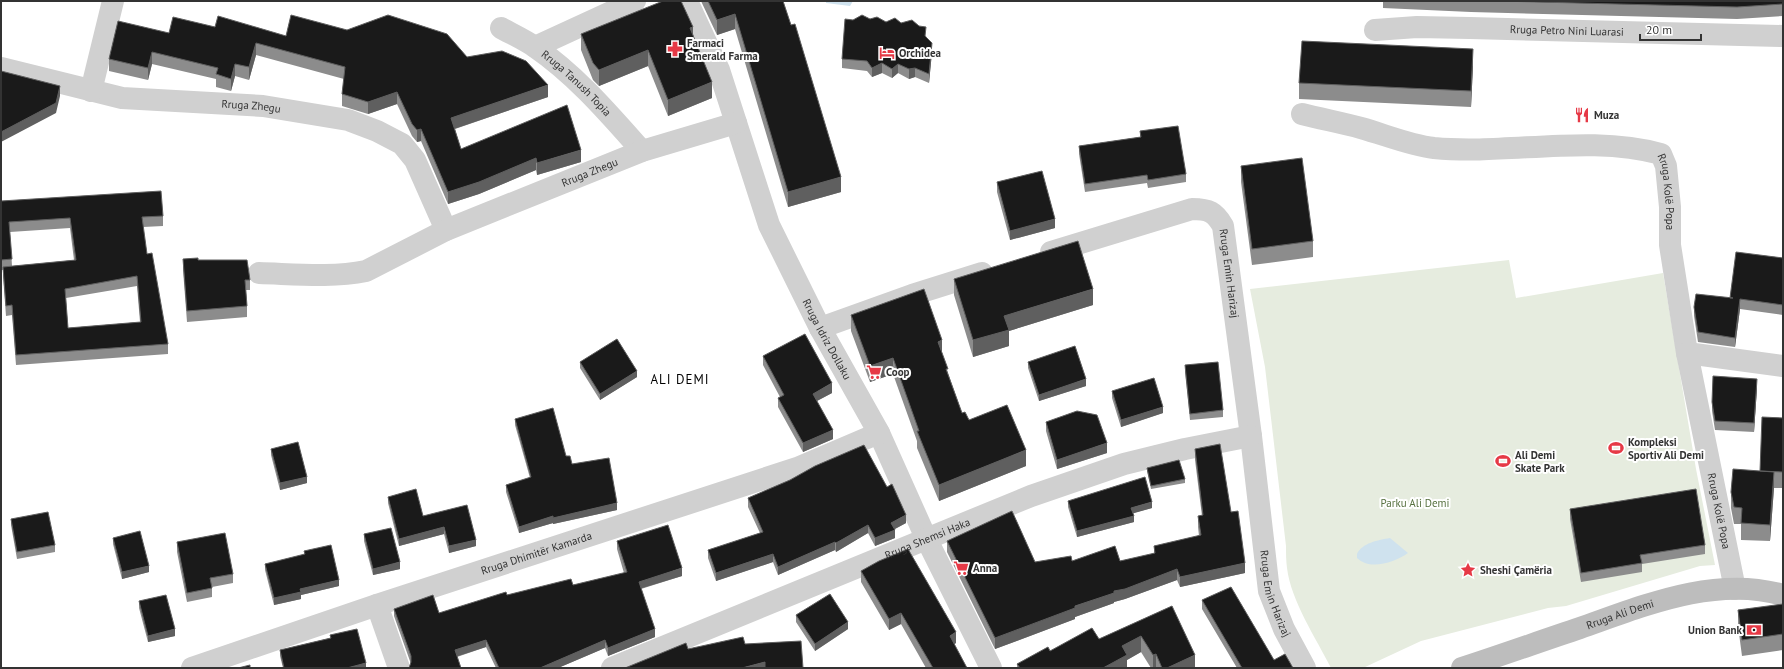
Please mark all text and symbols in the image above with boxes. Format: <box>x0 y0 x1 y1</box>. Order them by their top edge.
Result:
scale bar <box>1640 16 1701 42</box>
street label: Rruga Petro Nini Luarasi <box>1510 22 1624 39</box>
text: 20 m <box>1646 22 1672 37</box>
place label: Farmaci Smerald Farma <box>687 36 758 63</box>
pharmacy icon: Farmaci Smerald Farma <box>666 40 684 58</box>
hotel icon: Orchidea <box>878 44 896 62</box>
place label: Orchidea <box>899 46 941 60</box>
street label: Rruga Tanush Topia <box>539 47 614 119</box>
street label: Rruga Zhegu <box>221 97 282 116</box>
restaurant icon: Muza <box>1573 106 1591 124</box>
place label: Muza <box>1594 108 1619 122</box>
street label: Rruga Kolë Popa <box>1655 151 1677 230</box>
street label: Rruga Zhegu <box>559 154 620 190</box>
street label: Rruga Emin Harizaj <box>1216 228 1242 319</box>
street label: Rruga Idriz Dollaku <box>800 296 855 382</box>
supermarket icon: Coop <box>865 363 883 381</box>
place label: Coop <box>886 365 910 379</box>
district label: ALI DEMI <box>650 371 710 388</box>
place label: Kompleksi Sportiv Ali Demi <box>1628 435 1704 462</box>
sports icon: Kompleksi Sportiv Ali Demi <box>1607 439 1625 457</box>
place label: Ali Demi Skate Park <box>1515 448 1565 475</box>
sports icon: Ali Demi Skate Park <box>1494 452 1512 470</box>
street label: Rruga Kolë Popa <box>1705 472 1734 550</box>
park label: Parku Ali Demi <box>1381 496 1450 510</box>
street label: Rruga Shemsi Haka <box>883 515 972 562</box>
street label: Rruga Dhimitër Kamarda <box>479 528 594 578</box>
street label: Rruga Emin Harizaj <box>1257 549 1294 639</box>
supermarket icon: Anna <box>952 559 970 577</box>
place label: Anna <box>973 561 997 575</box>
place icon: Sheshi Çamëria <box>1459 561 1477 579</box>
place label: Sheshi Çamëria <box>1480 563 1552 577</box>
street label: Rruga Ali Demi <box>1584 596 1655 632</box>
bank icon: Union Bank <box>1745 621 1763 639</box>
place label: Union Bank <box>1688 623 1743 637</box>

